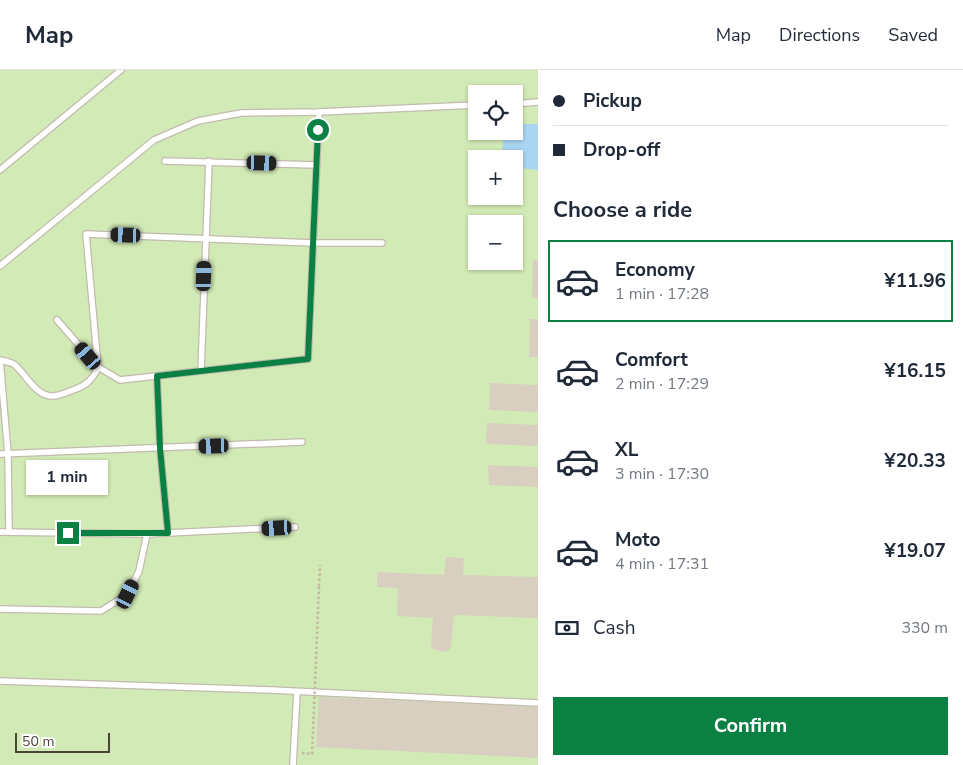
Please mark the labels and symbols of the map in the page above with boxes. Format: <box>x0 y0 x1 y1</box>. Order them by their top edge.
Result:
route start <box>307 119 329 141</box>
car <box>246 155 277 171</box>
car <box>110 227 141 243</box>
car <box>195 261 212 291</box>
car <box>72 340 103 372</box>
car <box>198 438 229 454</box>
callout: 1 min <box>27 460 109 496</box>
car <box>261 520 292 536</box>
route end <box>57 522 79 544</box>
car <box>114 577 141 611</box>
scale bar <box>15 730 110 753</box>

